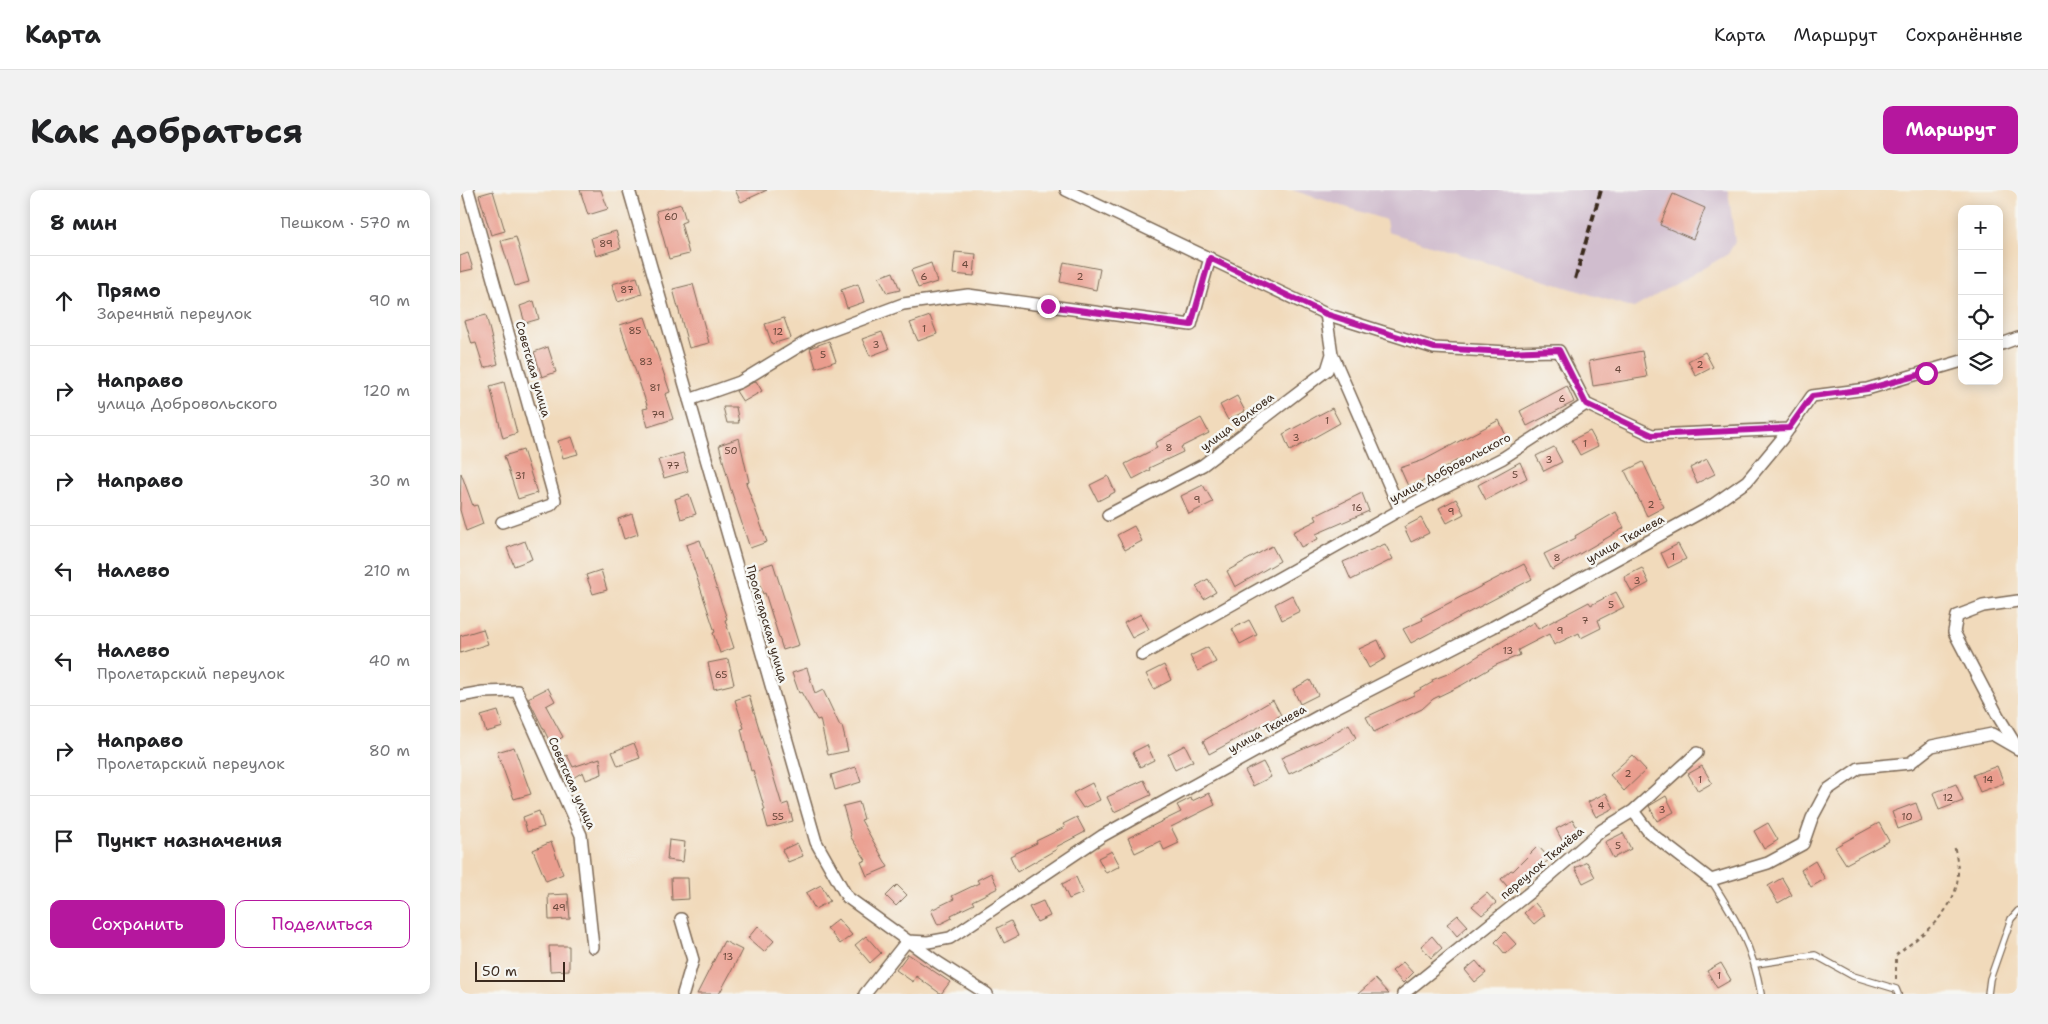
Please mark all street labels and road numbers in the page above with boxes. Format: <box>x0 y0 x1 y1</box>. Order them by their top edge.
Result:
street label: Советская улица <box>512 319 555 419</box>
street label: улица Волкова <box>1197 389 1278 455</box>
street label: улица Добровольского <box>1387 429 1513 507</box>
street label: улица Ткачева <box>1583 511 1667 567</box>
street label: Пролетарская улица <box>743 564 792 685</box>
street label: улица Ткачева <box>1225 701 1309 757</box>
street label: Советская улица <box>545 734 600 832</box>
street label: переулок Ткачёва <box>1497 823 1588 903</box>

